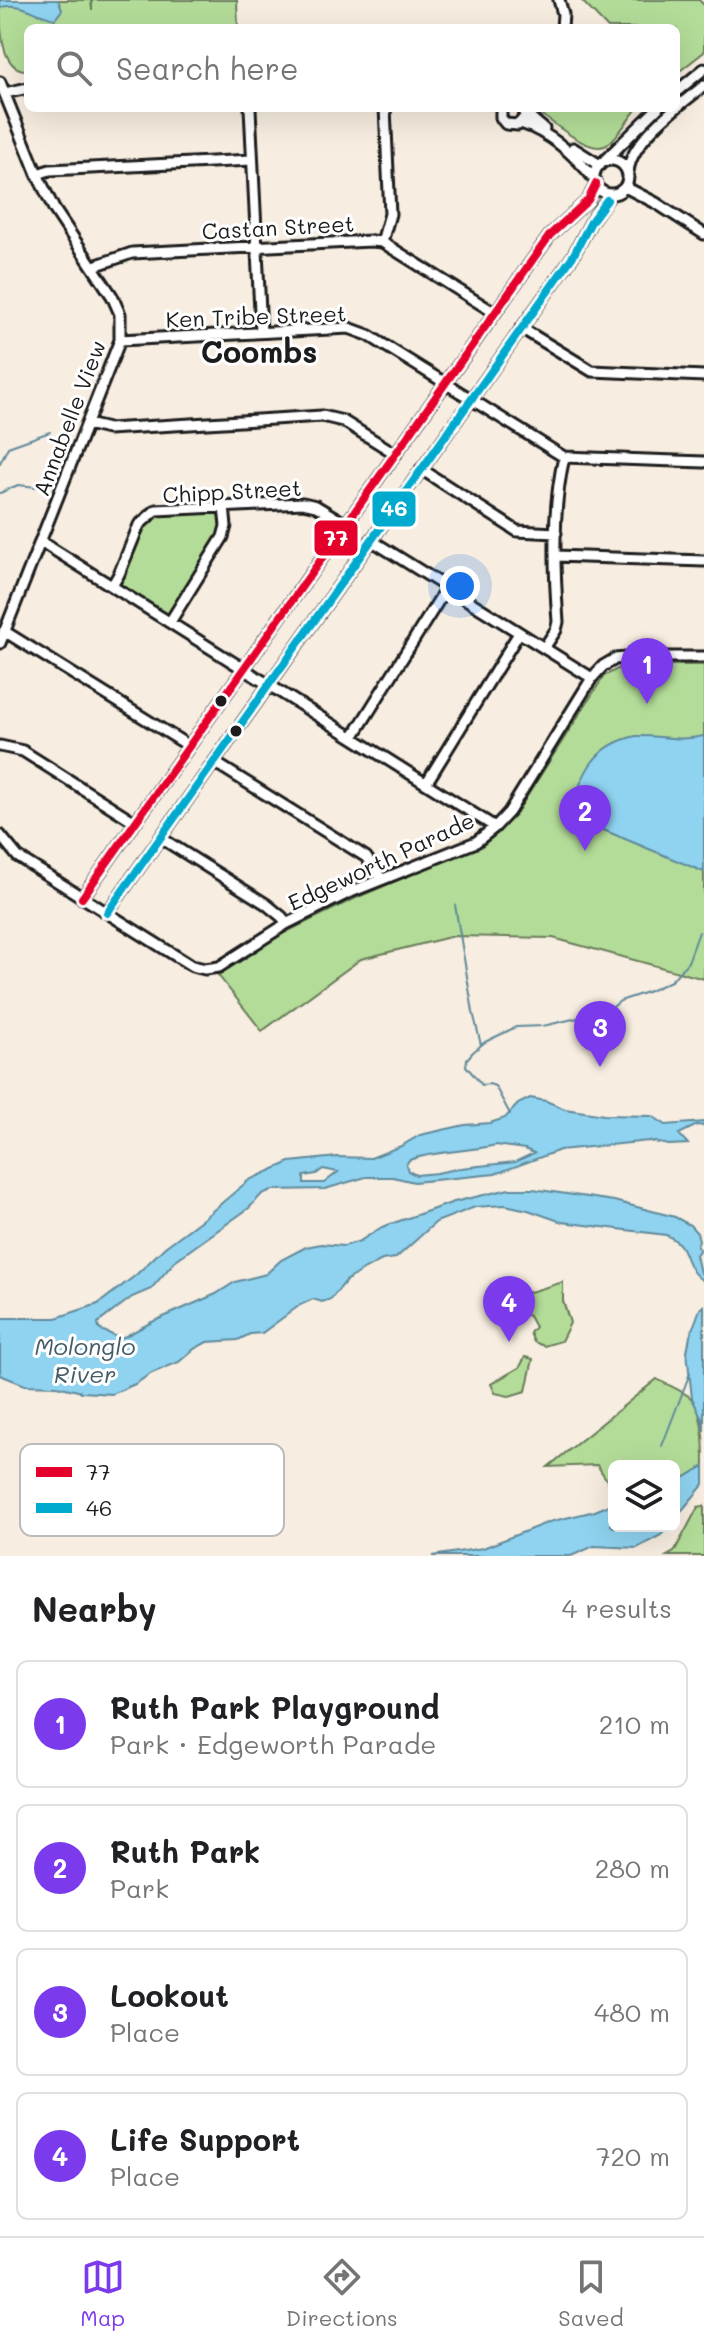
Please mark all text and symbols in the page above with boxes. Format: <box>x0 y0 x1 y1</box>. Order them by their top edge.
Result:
search box <box>24 24 680 112</box>
icon: search <box>52 46 96 90</box>
text: Search here <box>116 48 299 88</box>
street label: Castan Street <box>201 209 355 245</box>
street label: Ken Tribe Street <box>165 298 347 334</box>
district label: Coombs <box>201 331 317 371</box>
street label: Annabelle View <box>26 336 112 500</box>
street label: Chipp Street <box>162 473 302 509</box>
line badge: 46 <box>371 490 417 528</box>
text: 46 <box>380 493 408 522</box>
line badge: 77 <box>313 519 359 557</box>
text: 77 <box>324 523 348 552</box>
your location <box>440 566 480 606</box>
pin: 1 <box>621 638 673 704</box>
unlabelled marker <box>213 693 229 709</box>
unlabelled marker <box>228 723 244 739</box>
pin: 2 <box>559 785 611 851</box>
street label: Edgeworth Parade <box>283 805 479 917</box>
pin: 3 <box>574 1001 626 1067</box>
pin: 4 <box>483 1276 535 1342</box>
water label: Molonglo River <box>34 1330 136 1389</box>
legend <box>20 1444 284 1536</box>
text: 77 <box>86 1457 110 1486</box>
map controls <box>608 1460 680 1532</box>
button: layers <box>608 1460 680 1532</box>
text: 46 <box>86 1493 112 1522</box>
text: Nearby <box>32 1586 157 1631</box>
text: 4 results <box>562 1591 672 1625</box>
text: Ruth Park Playground <box>110 1687 439 1727</box>
text: 1 <box>54 1707 66 1741</box>
text: 210 m <box>599 1707 670 1741</box>
text: Park · Edgeworth Parade <box>110 1727 436 1761</box>
text: Ruth Park <box>110 1831 260 1871</box>
text: 2 <box>53 1851 67 1885</box>
text: 280 m <box>595 1851 670 1885</box>
text: Park <box>110 1871 169 1905</box>
text: Lookout <box>110 1975 229 2015</box>
text: 3 <box>52 1995 68 2029</box>
text: 480 m <box>594 1995 670 2029</box>
text: Place <box>110 2015 180 2049</box>
text: Life Support <box>110 2119 300 2159</box>
text: 4 <box>52 2139 68 2173</box>
text: 720 m <box>596 2139 670 2173</box>
text: Place <box>110 2159 180 2193</box>
tab: Map <box>80 2255 125 2332</box>
tab: Directions <box>286 2255 398 2332</box>
tab: Saved <box>558 2255 624 2332</box>

